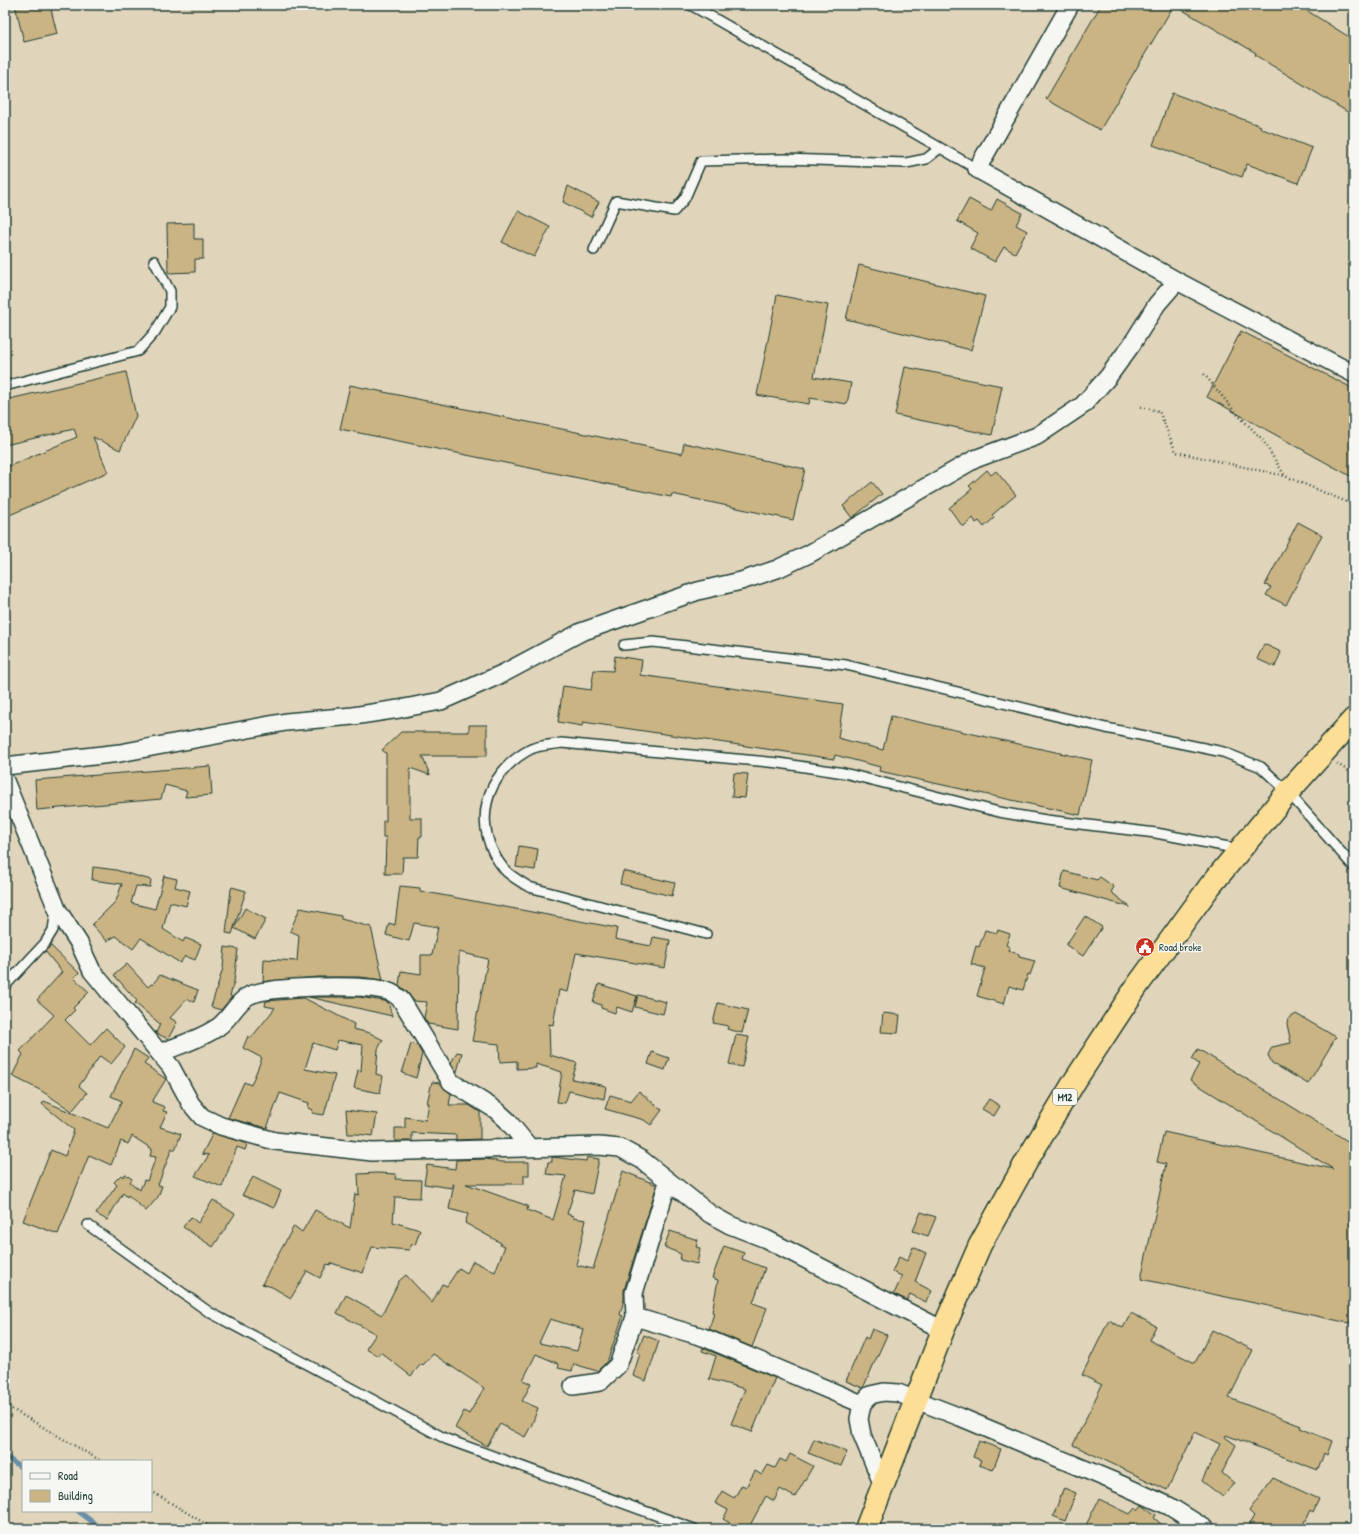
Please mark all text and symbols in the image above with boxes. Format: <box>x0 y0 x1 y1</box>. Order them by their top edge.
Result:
public building icon: Road broke <box>1134 936 1156 958</box>
place label: Road broke <box>1159 940 1202 954</box>
road number: M12 <box>1053 1089 1077 1105</box>
legend <box>22 1460 152 1512</box>
text: Road <box>58 1467 78 1484</box>
text: Building <box>58 1487 93 1504</box>

